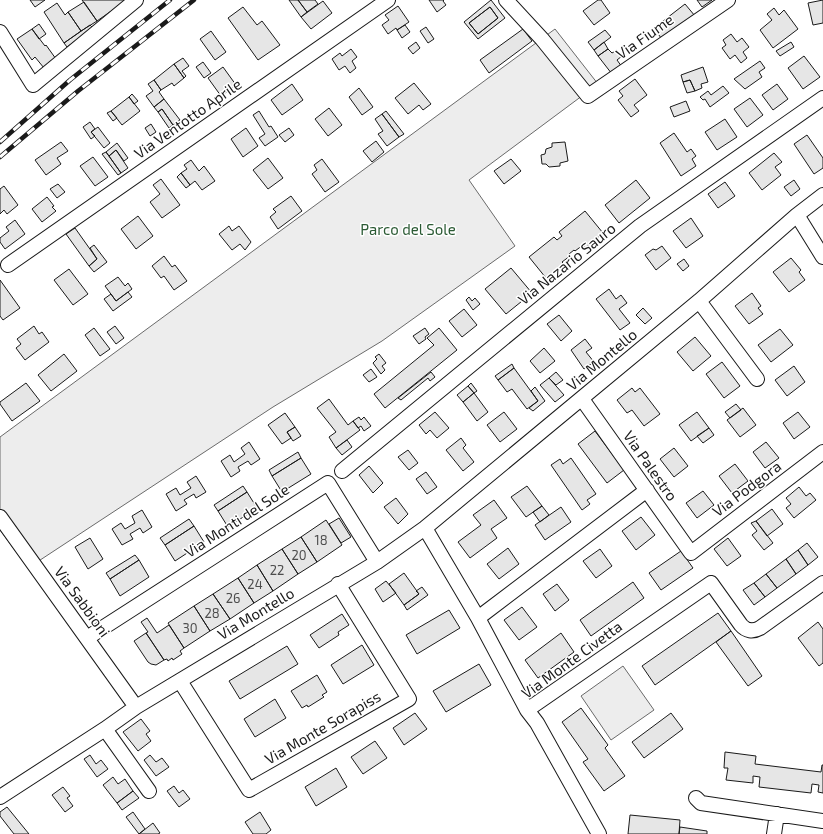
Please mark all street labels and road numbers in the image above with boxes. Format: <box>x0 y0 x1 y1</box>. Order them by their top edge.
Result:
street label: Via Fiume <box>612 10 677 62</box>
street label: Via Ventotto Aprile <box>130 74 245 162</box>
street label: Via Nazario Sauro <box>514 218 619 308</box>
street label: Via Montello <box>563 325 640 394</box>
street label: Via Palestro <box>620 427 682 504</box>
street label: Via Podgora <box>708 457 784 520</box>
street label: Via Monti del Sole <box>181 480 292 561</box>
street label: Via Sabbioni <box>51 563 114 640</box>
street label: Via Montello <box>214 583 297 643</box>
street label: Via Monte Civetta <box>518 617 625 702</box>
street label: Via Monte Sorapiss <box>261 687 384 768</box>

